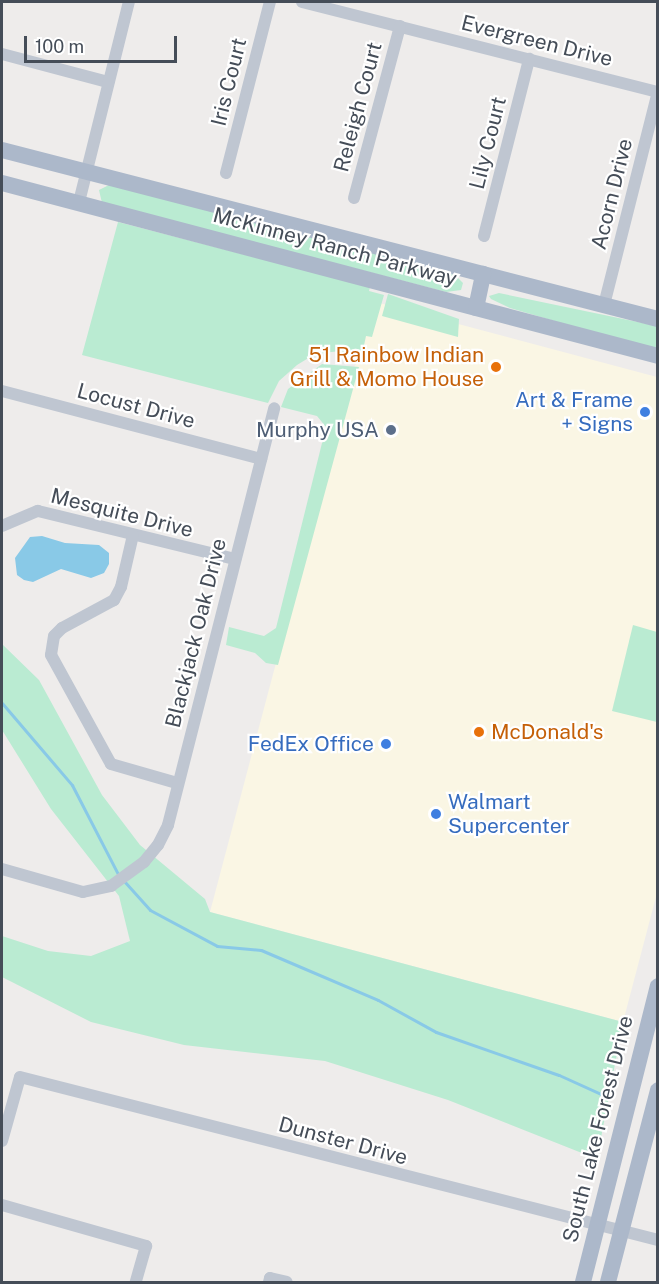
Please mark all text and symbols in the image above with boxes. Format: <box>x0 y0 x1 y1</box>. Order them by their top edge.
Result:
street label: Evergreen Drive <box>459 10 615 72</box>
scale bar <box>27 24 180 62</box>
street label: Iris Court <box>206 35 252 129</box>
text: 100 m <box>35 36 84 57</box>
street label: Releigh Court <box>329 39 387 175</box>
street label: Lily Court <box>464 94 512 192</box>
street label: Acorn Drive <box>586 136 638 252</box>
street label: McKinney Ranch Parkway <box>210 202 460 292</box>
place label: 51 Rainbow Indian Grill & Momo House <box>290 342 484 392</box>
marker: 51 Rainbow Indian Grill & Momo House <box>489 360 503 374</box>
street label: Locust Drive <box>74 378 198 434</box>
place label: Art & Frame + Signs <box>515 387 633 437</box>
marker: Art & Frame + Signs <box>638 405 652 419</box>
place label: Murphy USA <box>256 417 379 443</box>
marker: Murphy USA <box>384 423 398 437</box>
street label: Mesquite Drive <box>48 483 196 543</box>
street label: Blackjack Oak Drive <box>160 536 232 730</box>
place label: McDonald's <box>491 719 603 745</box>
marker: McDonald's <box>472 725 486 739</box>
place label: FedEx Office <box>248 731 374 757</box>
marker: FedEx Office <box>379 737 393 751</box>
place label: Walmart Supercenter <box>448 789 570 839</box>
marker: Walmart Supercenter <box>429 807 443 821</box>
street label: South Lake Forest Drive <box>558 1013 638 1245</box>
street label: Dunster Drive <box>276 1112 410 1170</box>

